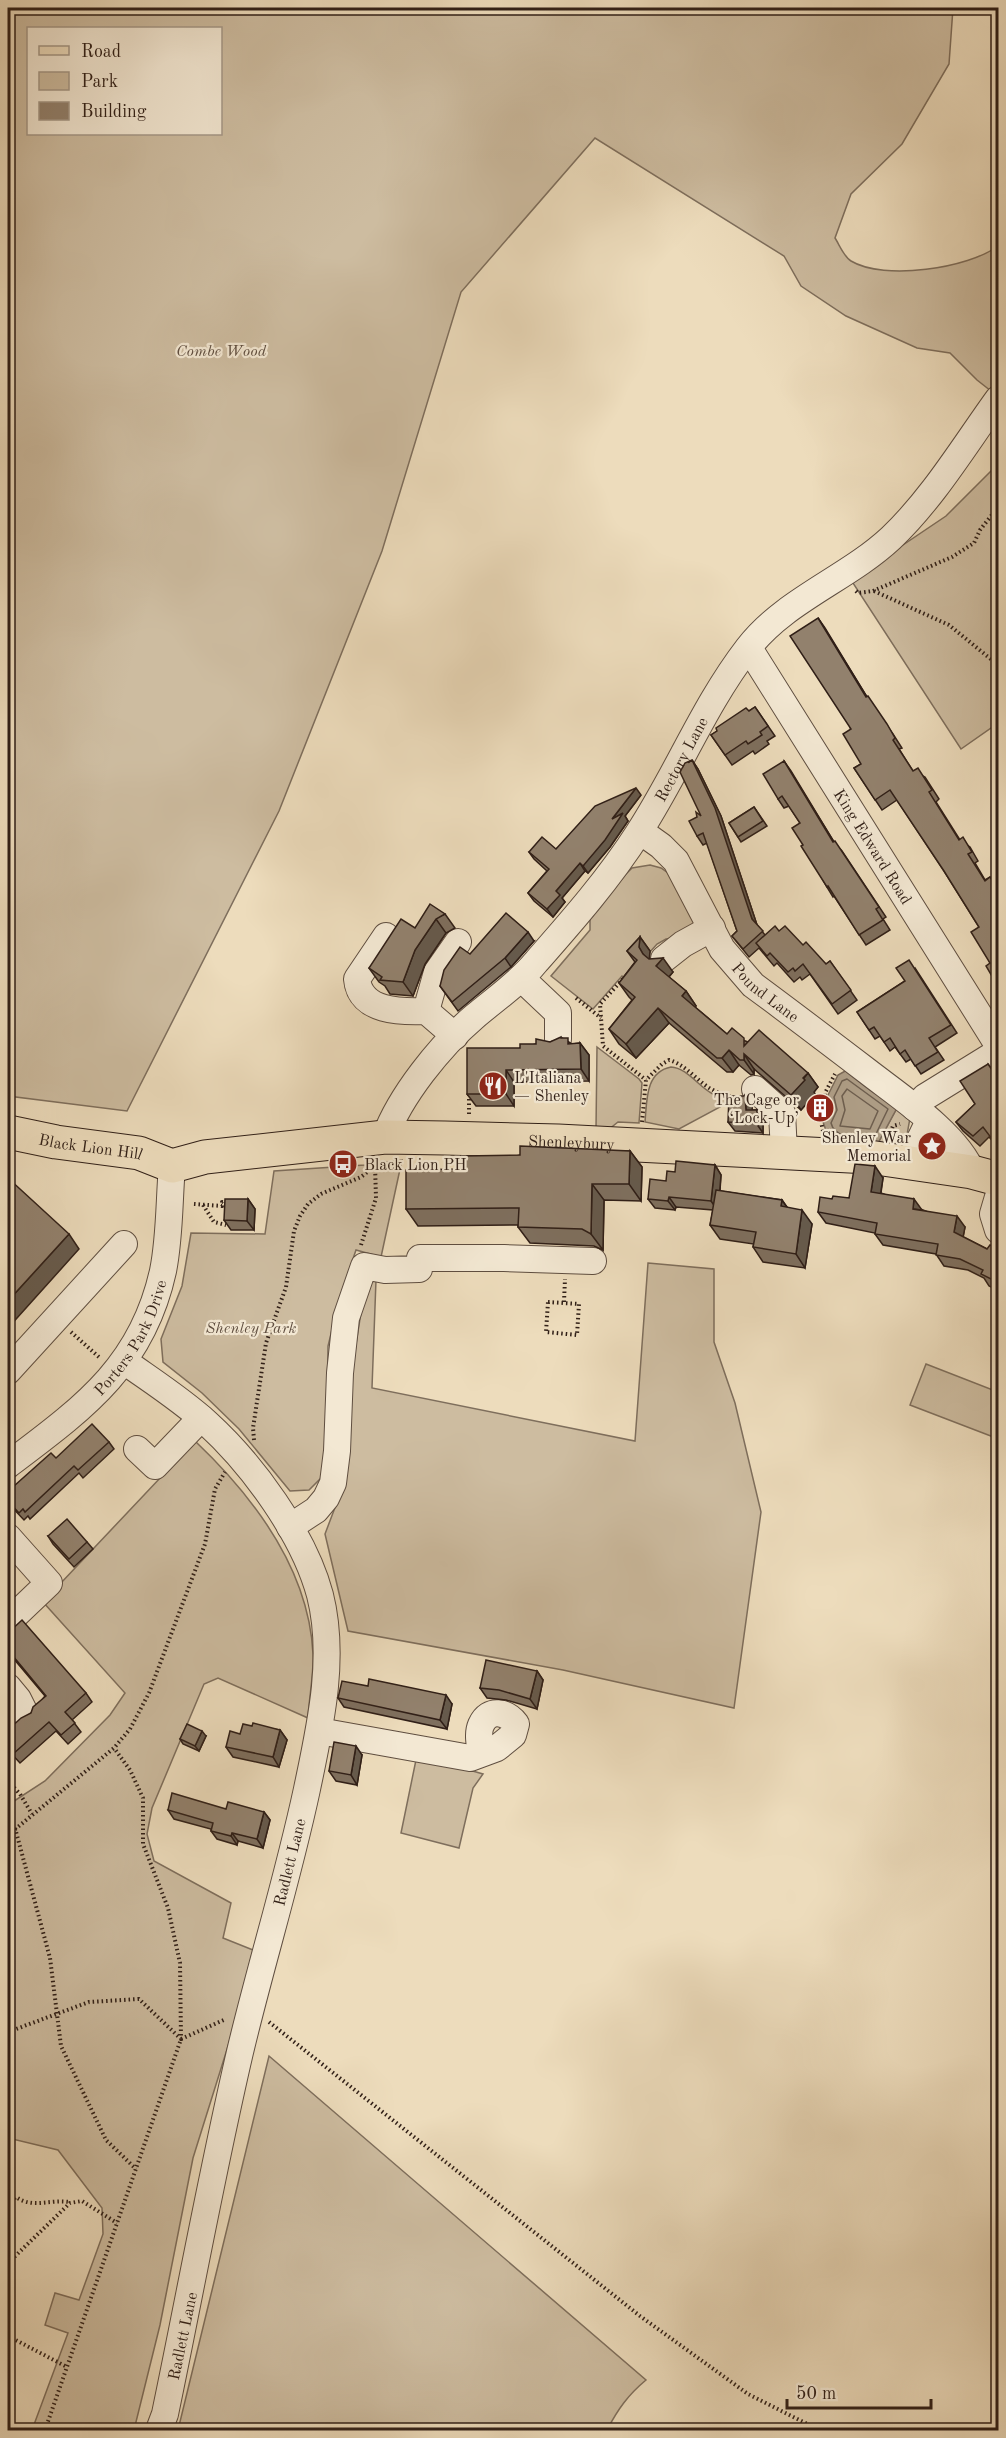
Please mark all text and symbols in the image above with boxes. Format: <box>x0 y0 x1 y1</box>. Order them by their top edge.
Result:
legend <box>27 27 222 135</box>
text: Road <box>81 43 121 61</box>
text: Park <box>81 73 118 91</box>
text: Building <box>81 103 147 121</box>
park label: Combe Wood <box>176 344 267 360</box>
street label: Rectory Lane <box>653 715 712 805</box>
street label: King Edward Road <box>830 787 914 908</box>
street label: Pound Lane <box>728 960 801 1026</box>
restaurant icon: L'Italiana — Shenley <box>477 1070 509 1102</box>
place label: L'Italiana — Shenley <box>514 1071 590 1105</box>
building icon: The Cage or ‘Lock-Up’ <box>804 1092 836 1124</box>
place label: The Cage or ‘Lock-Up’ <box>713 1093 799 1127</box>
place icon: Shenley War Memorial <box>916 1130 948 1162</box>
place label: Shenley War Memorial <box>821 1131 911 1165</box>
street label: Black Lion Hill <box>37 1133 145 1164</box>
street label: Shenleybury <box>528 1134 615 1154</box>
bus stop icon: Black Lion PH <box>327 1148 359 1180</box>
place label: Black Lion PH <box>364 1158 467 1174</box>
street label: Porters Park Drive <box>92 1279 171 1399</box>
park label: Shenley Park <box>206 1321 297 1337</box>
street label: Radlett Lane <box>272 1817 310 1908</box>
street label: Radlett Lane <box>167 2291 201 2382</box>
scale bar <box>787 2372 931 2410</box>
text: 50 m <box>796 2385 836 2403</box>

